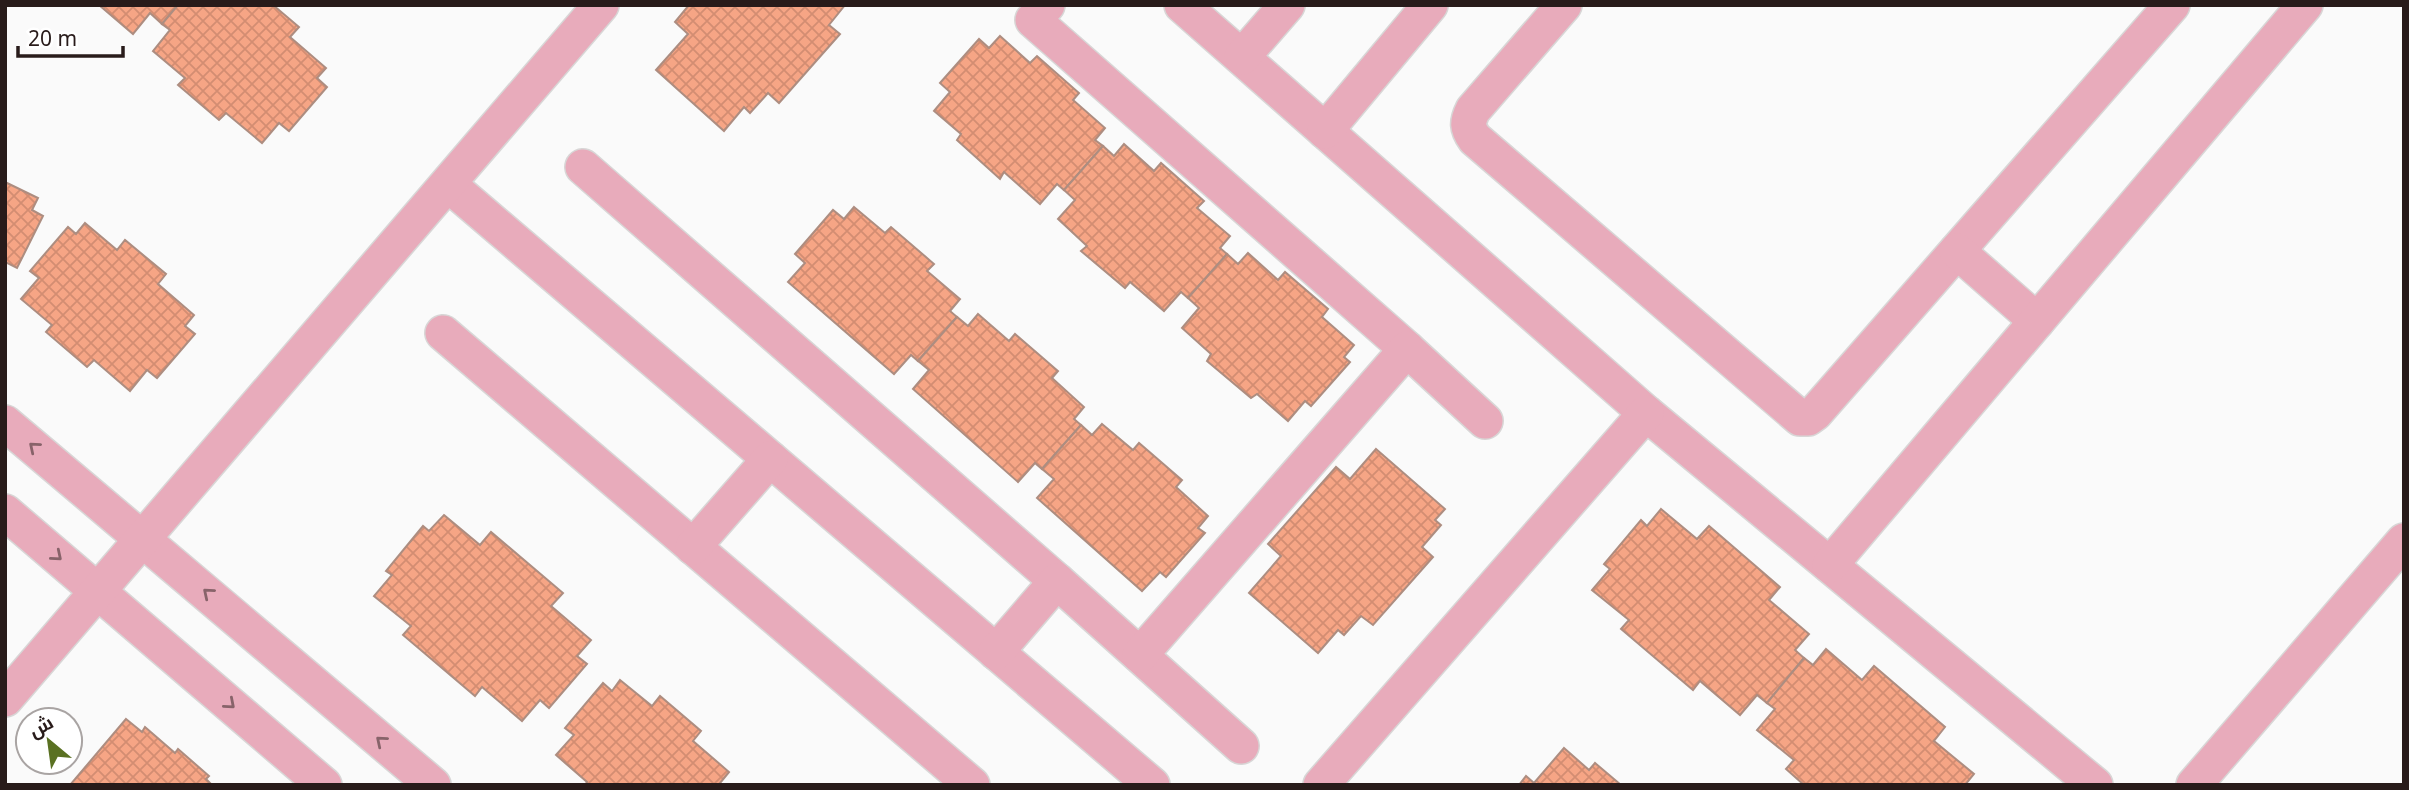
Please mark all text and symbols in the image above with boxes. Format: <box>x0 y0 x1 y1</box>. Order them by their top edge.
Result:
scale bar <box>18 14 122 58</box>
text: 20 m <box>28 24 77 52</box>
one-way arrow <box>29 442 42 455</box>
one-way arrow <box>49 548 62 560</box>
one-way arrow <box>203 589 216 601</box>
one-way arrow <box>222 696 235 708</box>
north arrow <box>14 706 84 776</box>
text: ش <box>24 709 58 743</box>
one-way arrow <box>377 736 389 749</box>

